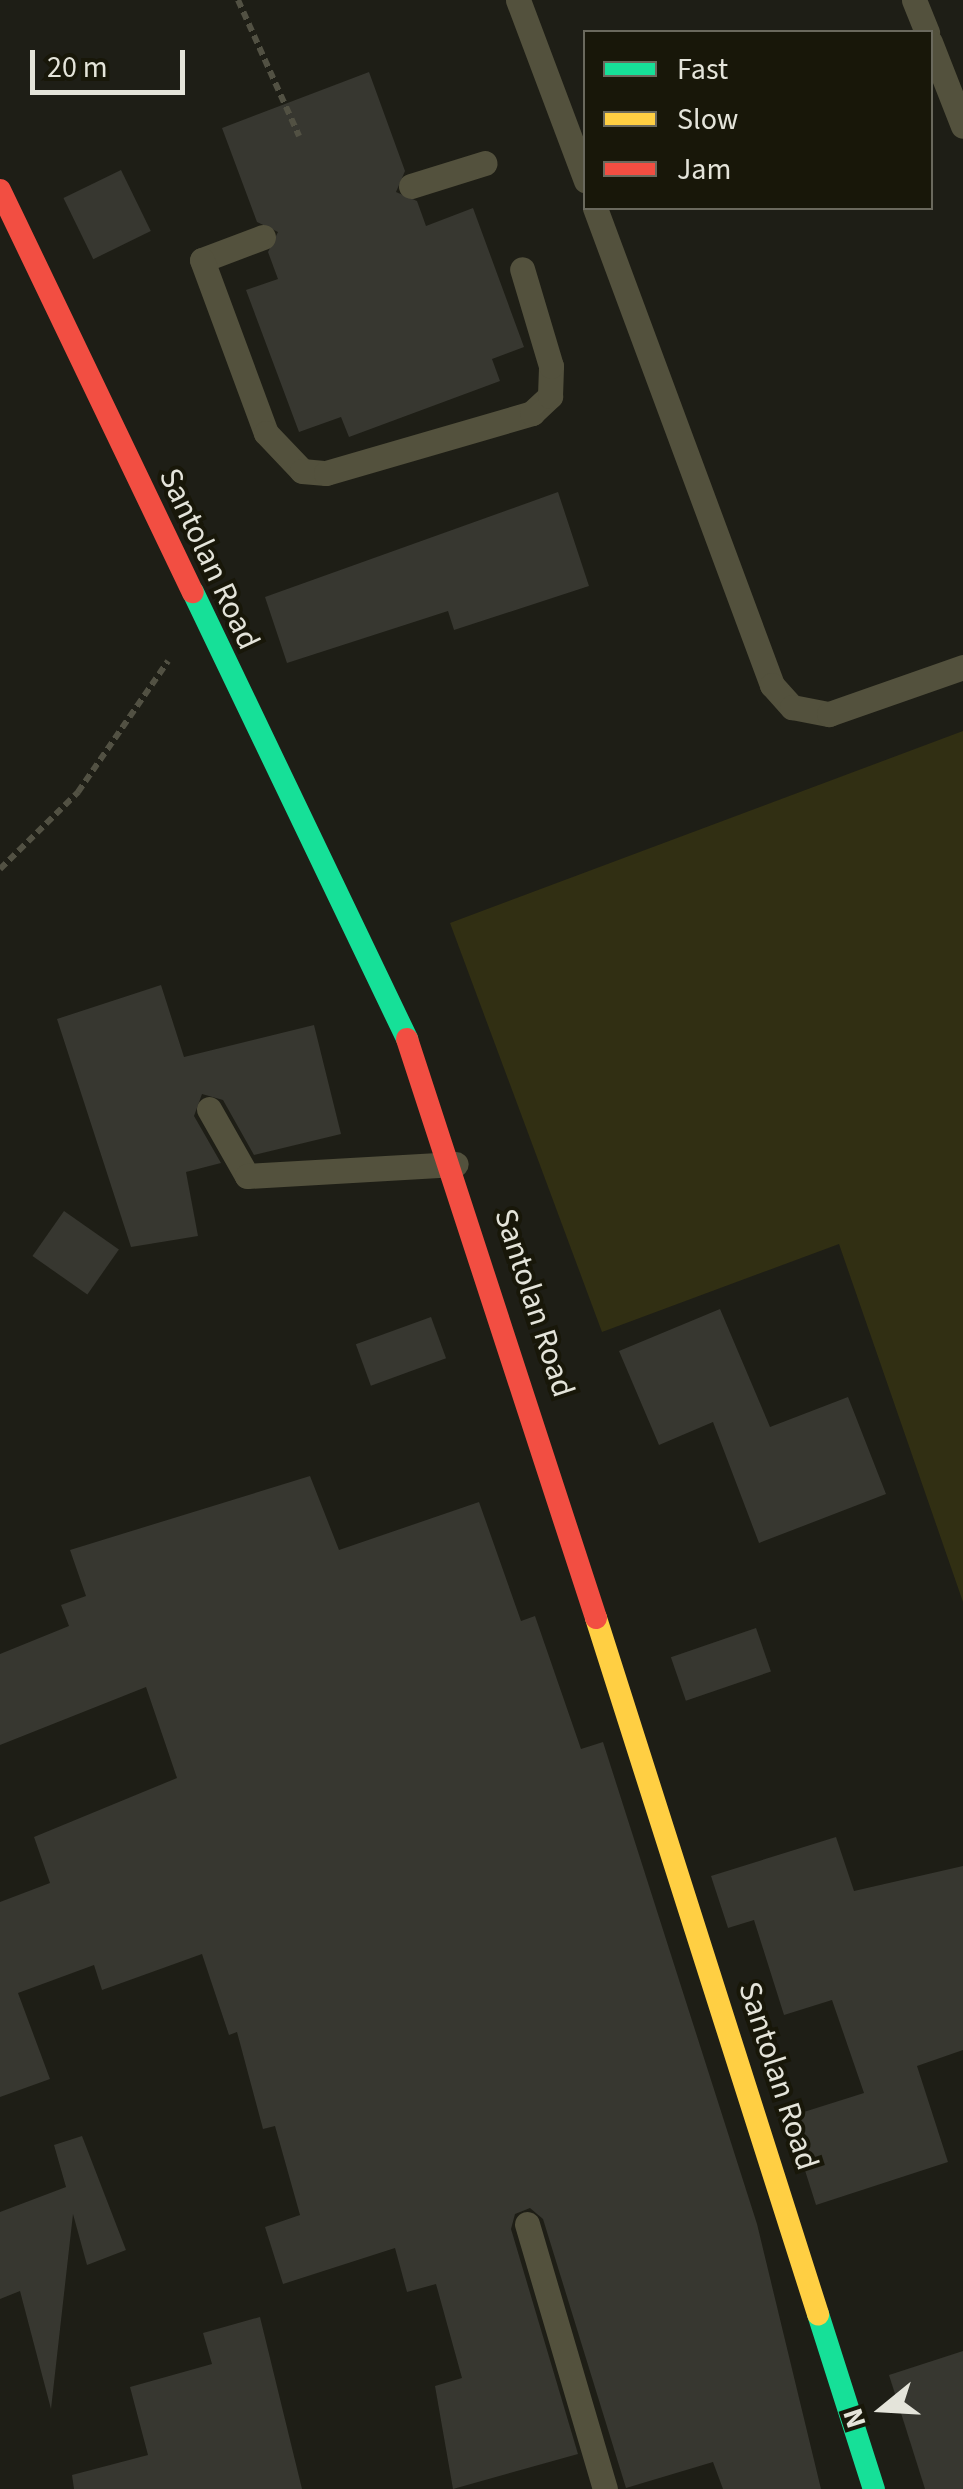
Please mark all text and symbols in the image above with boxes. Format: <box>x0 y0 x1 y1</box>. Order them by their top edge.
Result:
scale bar <box>35 30 190 92</box>
legend <box>583 30 933 210</box>
text: 20 m <box>47 46 108 89</box>
text: Fast <box>677 48 728 91</box>
text: Slow <box>677 98 738 141</box>
text: Jam <box>677 148 731 191</box>
street label: Santolan Road <box>150 462 268 656</box>
street label: Santolan Road <box>486 1204 582 1402</box>
street label: Santolan Road <box>730 1977 826 2175</box>
north arrow <box>833 2359 933 2459</box>
text: N <box>833 2403 876 2433</box>

